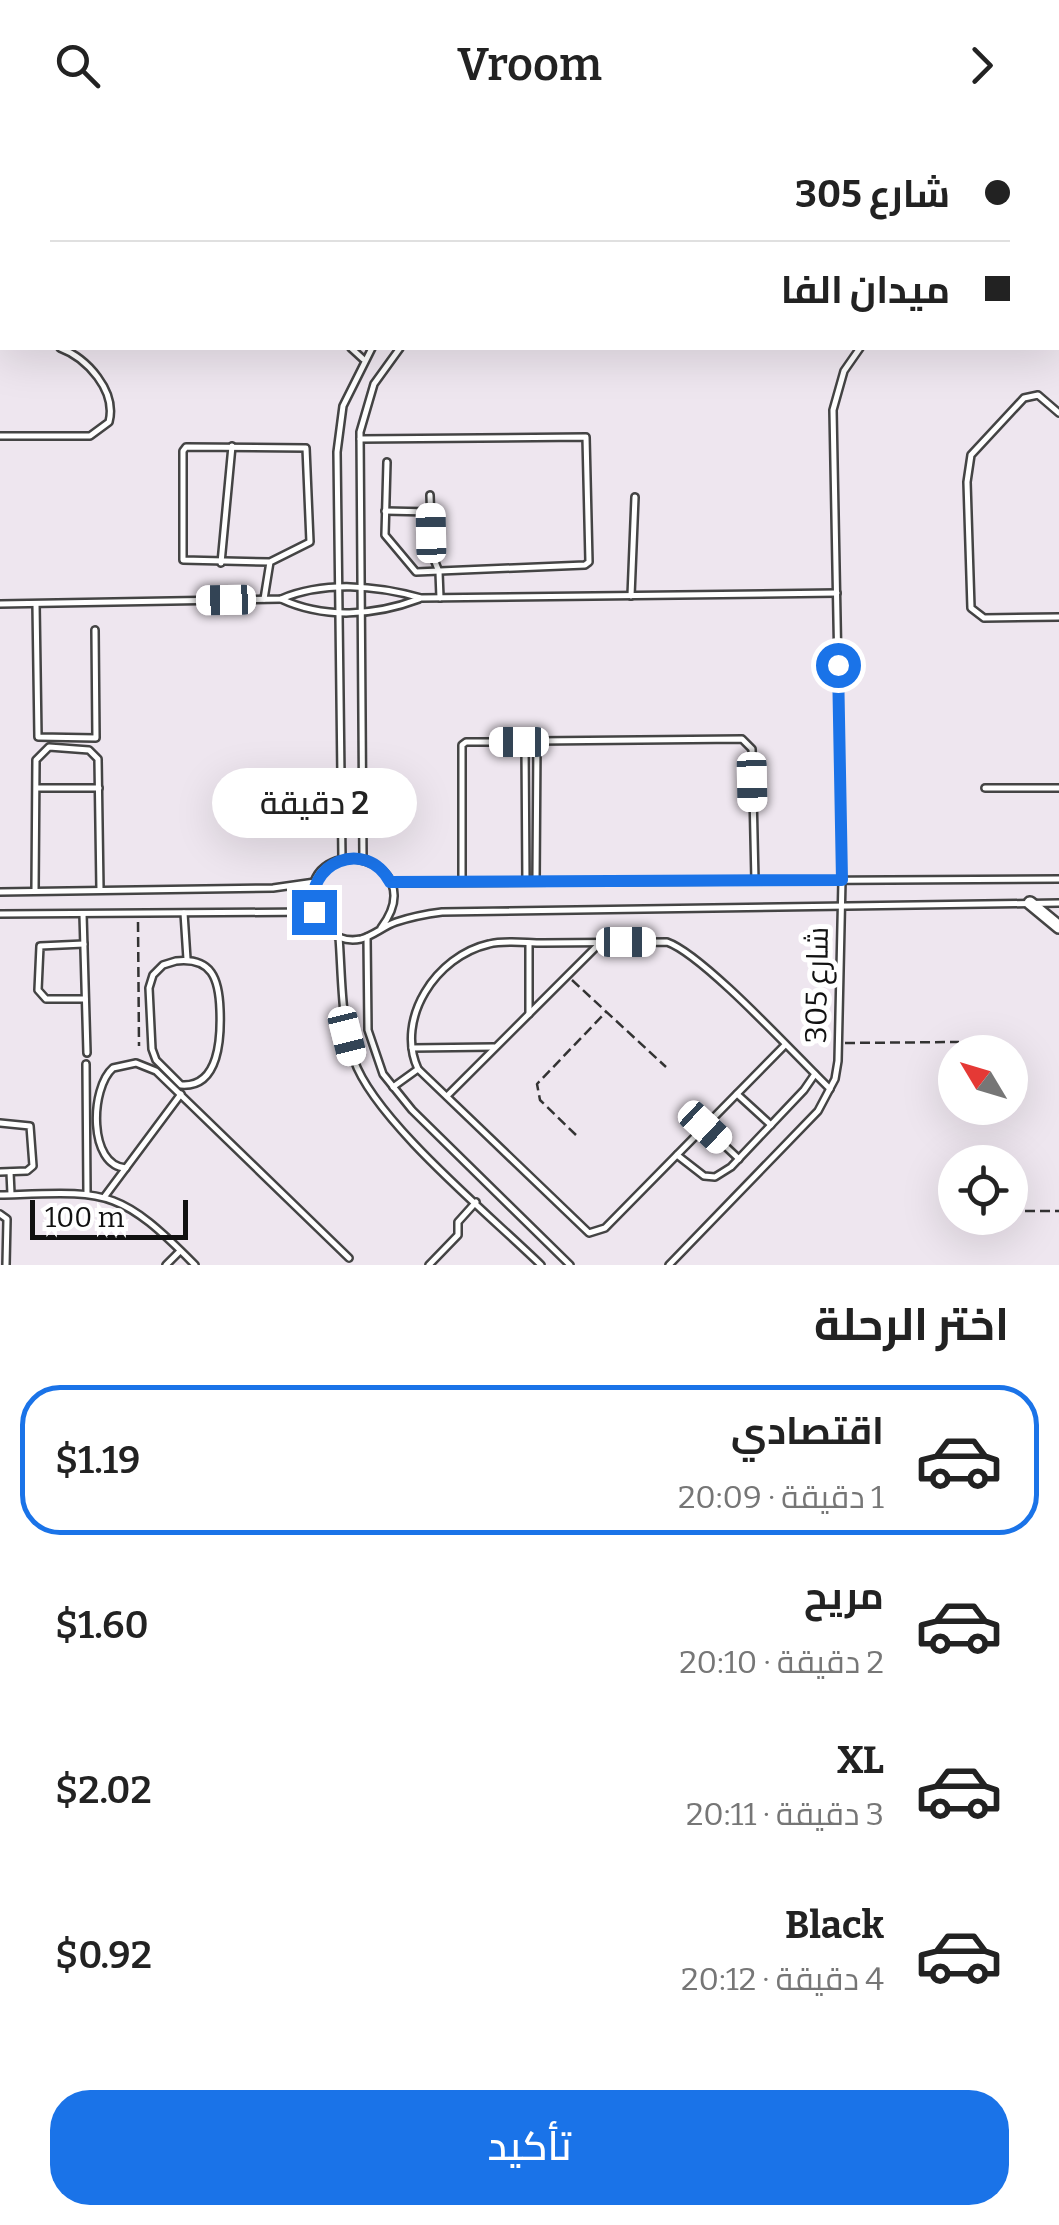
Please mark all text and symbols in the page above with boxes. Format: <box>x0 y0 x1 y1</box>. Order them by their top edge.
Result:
icon: search <box>50 38 105 93</box>
text: Vroom <box>457 38 602 92</box>
icon: forward <box>954 38 1009 93</box>
text: شارع 305 <box>795 171 950 217</box>
text: ميدان الفا <box>781 267 950 313</box>
car <box>415 503 447 563</box>
car <box>196 584 256 616</box>
route start <box>816 643 861 688</box>
car <box>489 727 549 757</box>
car <box>736 752 768 812</box>
callout: 2 دقيقة <box>212 767 416 837</box>
text: 2 دقيقة <box>260 784 369 822</box>
route end <box>292 890 337 935</box>
street label: شارع 305 <box>798 926 838 1044</box>
car <box>596 927 656 957</box>
car <box>325 1003 369 1069</box>
north arrow <box>938 1035 1028 1125</box>
map controls <box>938 1035 1028 1235</box>
car <box>673 1096 737 1158</box>
button: locate <box>938 1145 1028 1235</box>
scale bar <box>30 1195 188 1240</box>
text: 100 m <box>45 1201 125 1234</box>
text: اختر الرحلة <box>814 1298 1009 1352</box>
text: اقتصادي <box>731 1408 884 1454</box>
icon: car <box>914 1415 1004 1505</box>
text: $1.19 <box>55 1437 140 1483</box>
text: 1 دقيقة · 20:09 <box>678 1478 884 1516</box>
text: مريح <box>804 1573 884 1619</box>
icon: car <box>914 1580 1004 1670</box>
text: $1.60 <box>55 1602 149 1648</box>
text: 2 دقيقة · 20:10 <box>679 1643 884 1681</box>
text: XL <box>837 1737 884 1783</box>
icon: car <box>914 1745 1004 1835</box>
text: $2.02 <box>55 1767 152 1813</box>
text: 3 دقيقة · 20:11 <box>686 1795 884 1833</box>
text: Black <box>785 1902 884 1948</box>
icon: car <box>914 1910 1004 2000</box>
text: $0.92 <box>55 1932 152 1978</box>
text: 4 دقيقة · 20:12 <box>681 1960 884 1998</box>
button: تأكيد <box>50 2090 1009 2205</box>

